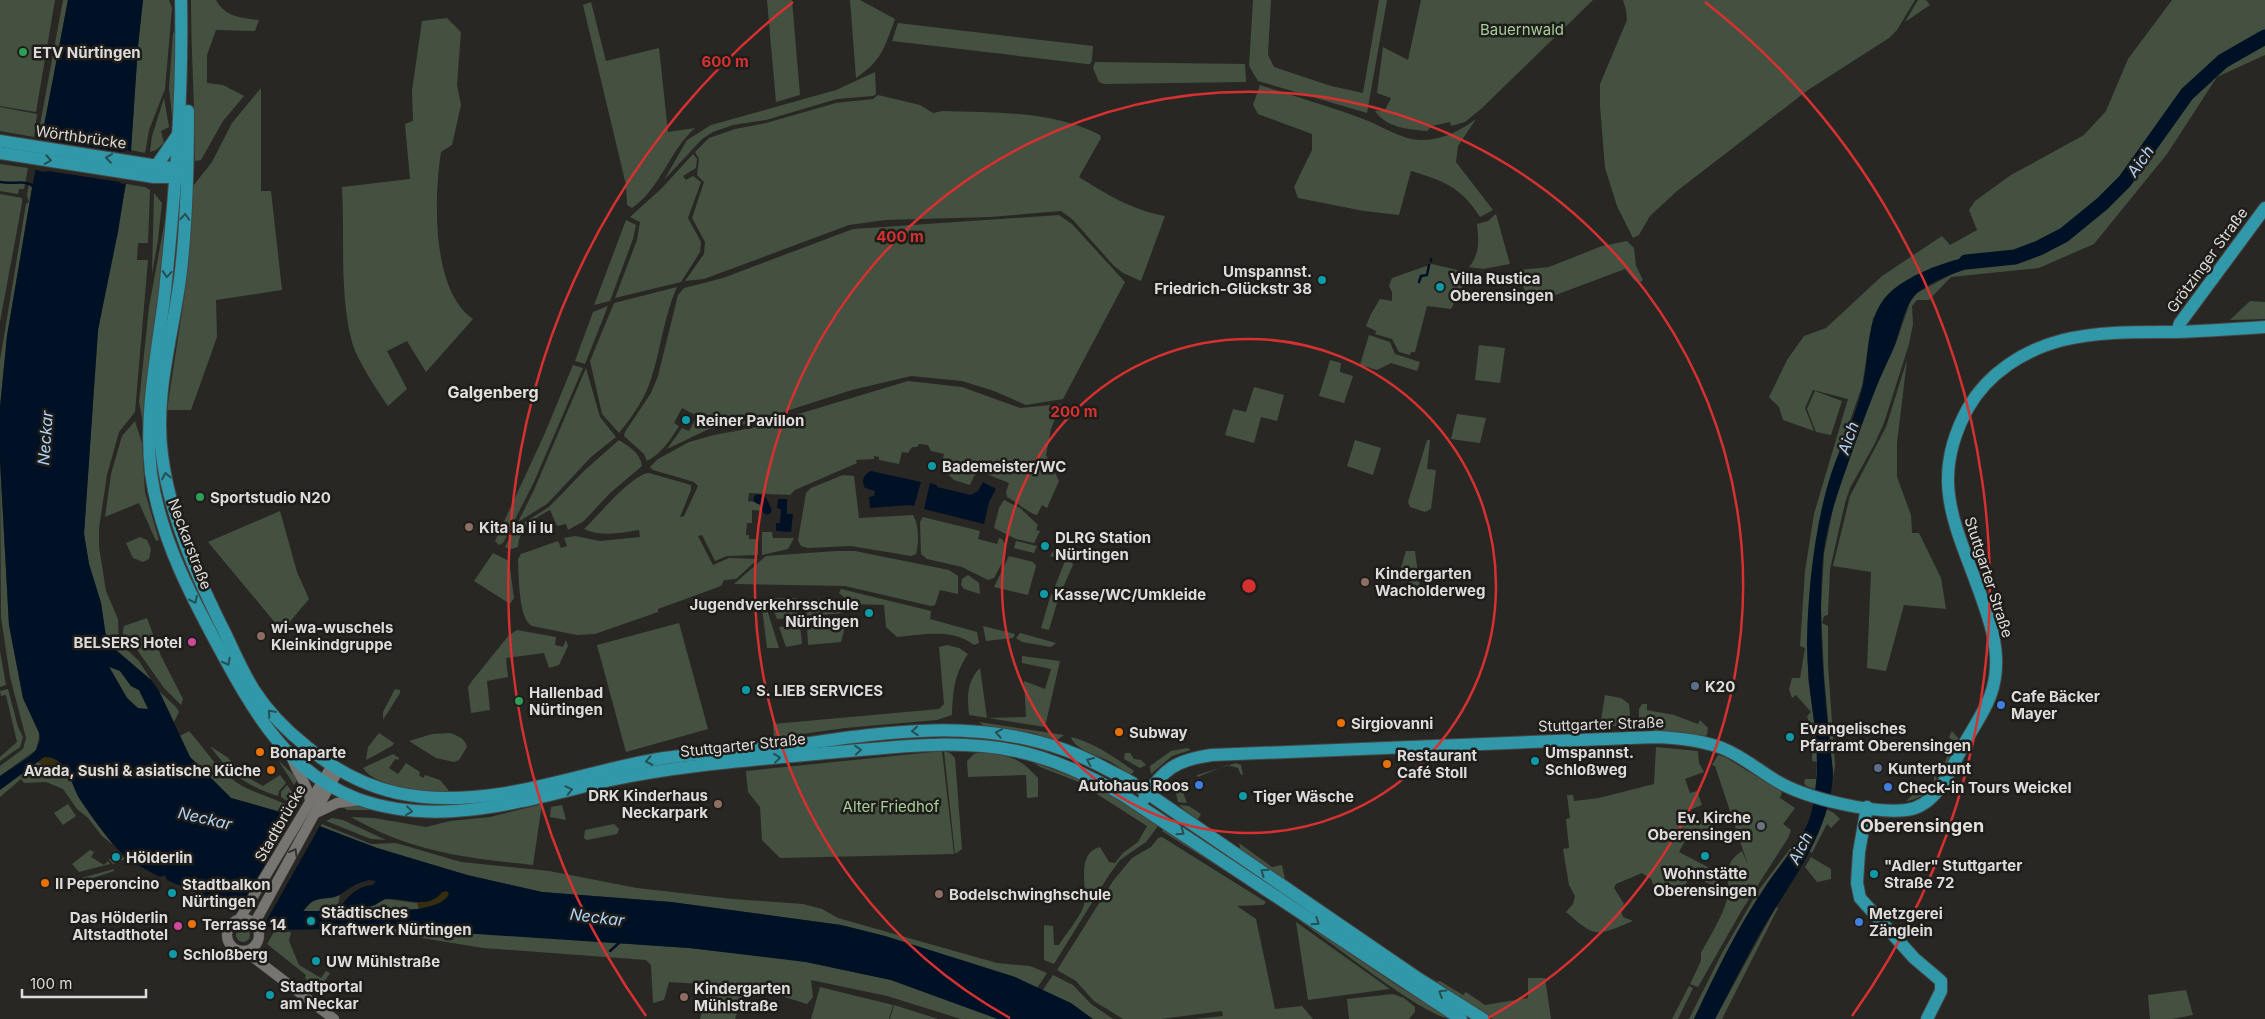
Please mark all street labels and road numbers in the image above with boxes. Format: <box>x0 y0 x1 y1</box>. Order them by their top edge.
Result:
street label: Wörthbrücke <box>34 121 128 153</box>
street label: Grötzinger Straße <box>2162 204 2252 316</box>
street label: Neckarstraße <box>164 496 216 592</box>
street label: Stuttgarter Straße <box>1960 514 2018 640</box>
street label: Stuttgarter Straße <box>1538 712 1664 736</box>
street label: Stuttgarter Straße <box>679 729 807 761</box>
street label: Stadtbrücke <box>250 781 310 865</box>

